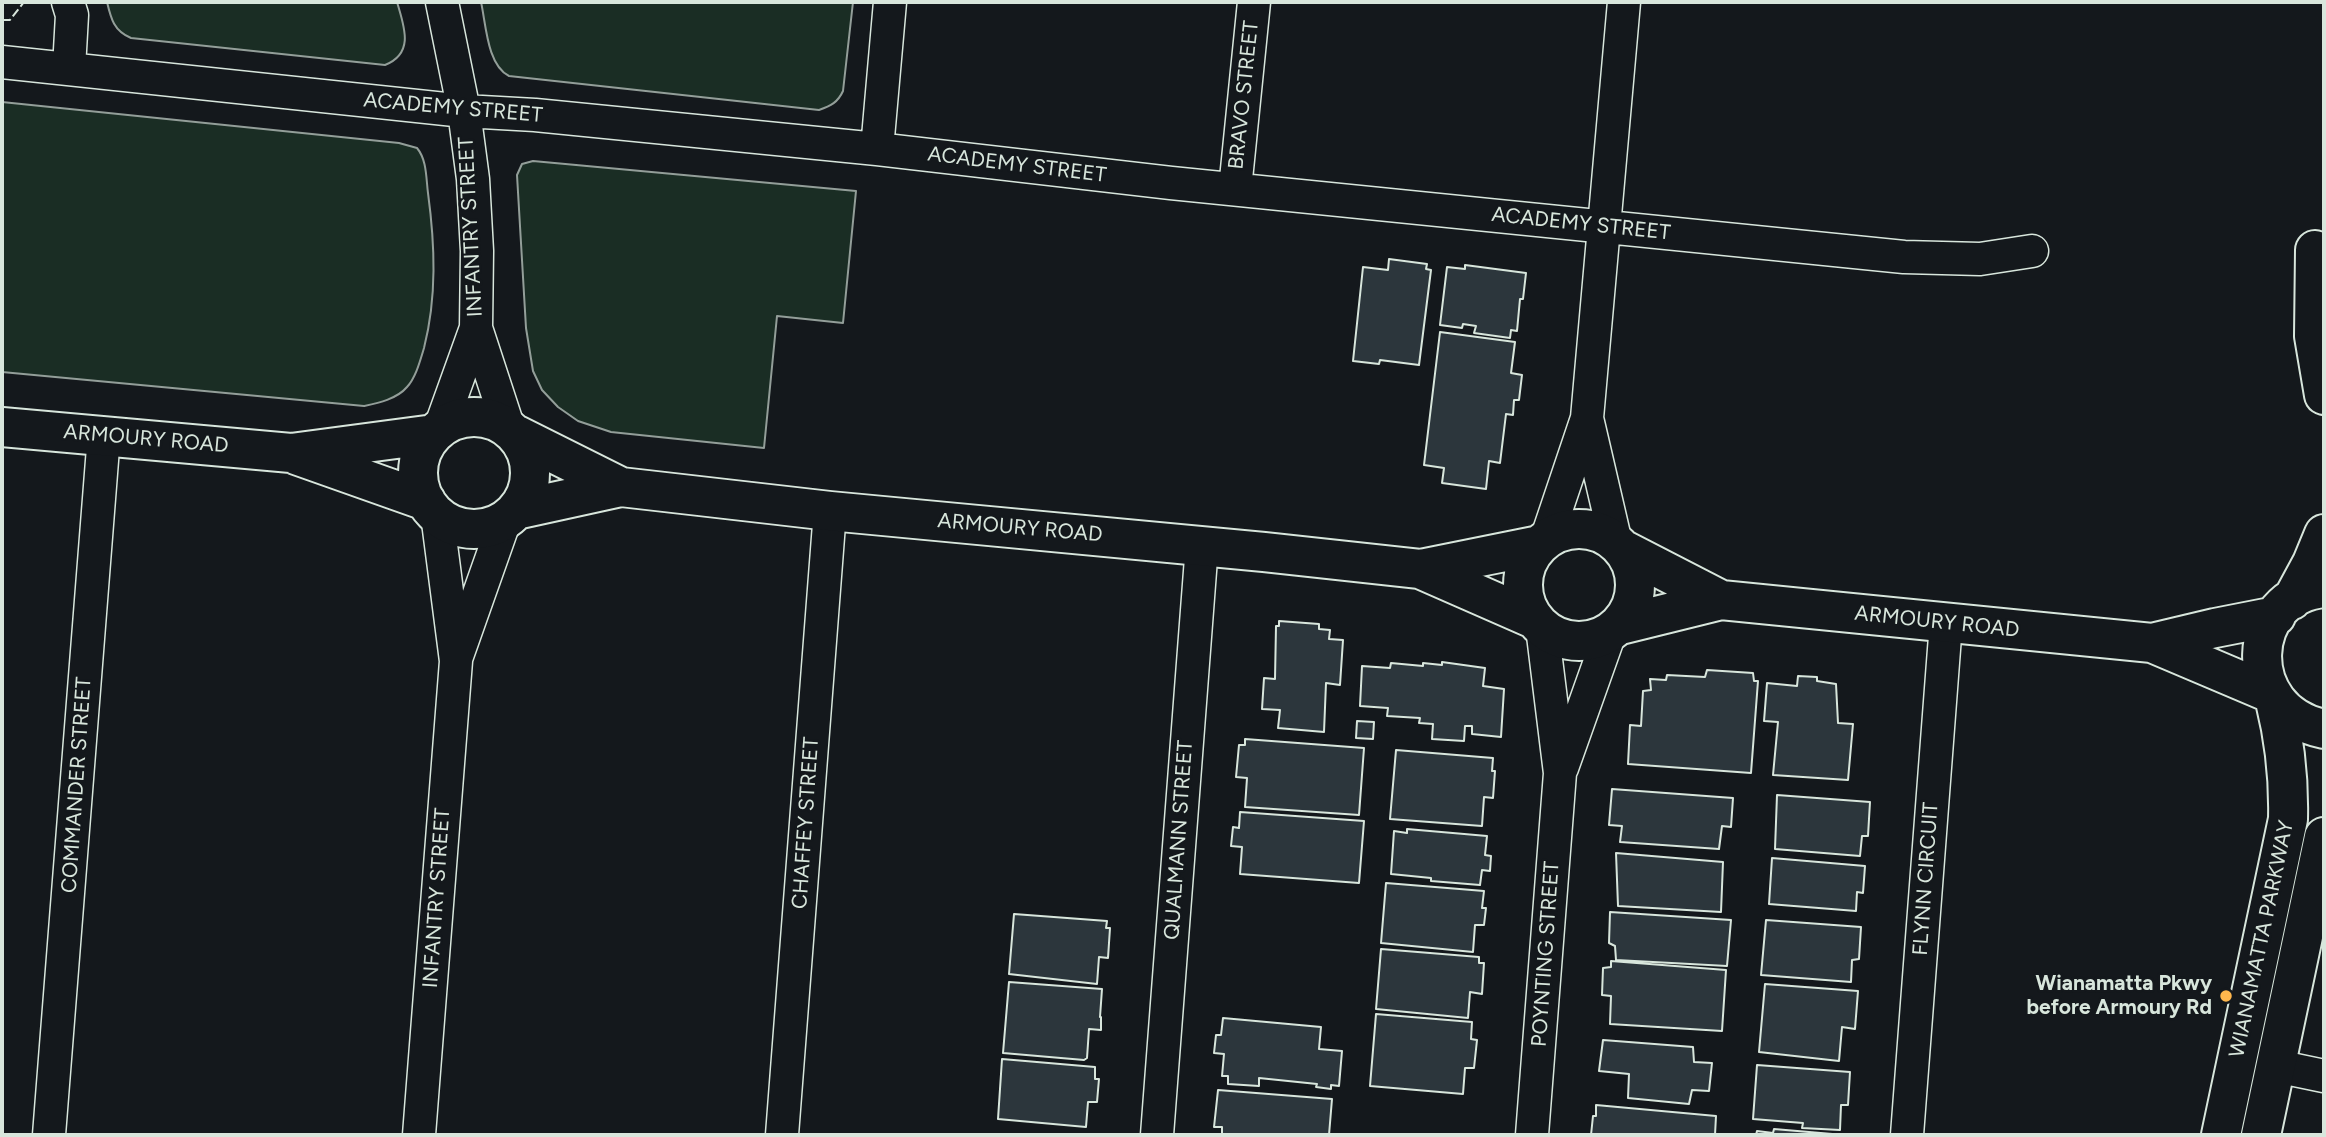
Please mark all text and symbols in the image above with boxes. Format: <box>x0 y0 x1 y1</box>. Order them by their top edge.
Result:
street label: BRAVO STREET <box>1224 19 1264 171</box>
street label: ACADEMY STREET <box>362 88 544 128</box>
street label: INFANTRY STREET <box>454 136 488 318</box>
street label: ACADEMY STREET <box>926 142 1108 188</box>
street label: ACADEMY STREET <box>1490 202 1672 246</box>
street label: ARMOURY ROAD <box>63 419 229 459</box>
street label: ARMOURY ROAD <box>937 508 1103 548</box>
street label: ARMOURY ROAD <box>1853 601 2021 643</box>
street label: COMMANDER STREET <box>57 676 97 894</box>
street label: CHAFFEY STREET <box>787 736 825 910</box>
street label: QUALMANN STREET <box>1159 739 1199 941</box>
street label: FLYNN CIRCUIT <box>1908 801 1944 957</box>
street label: INFANTRY STREET <box>418 807 456 989</box>
street label: WIANAMATTA PARKWAY <box>2225 818 2299 1060</box>
street label: POYNTING STREET <box>1527 860 1565 1048</box>
place label: Wianamatta Pkwy before Armoury Rd <box>2027 971 2212 1021</box>
marker: Wianamatta Pkwy before Armoury Rd <box>2218 988 2234 1004</box>

